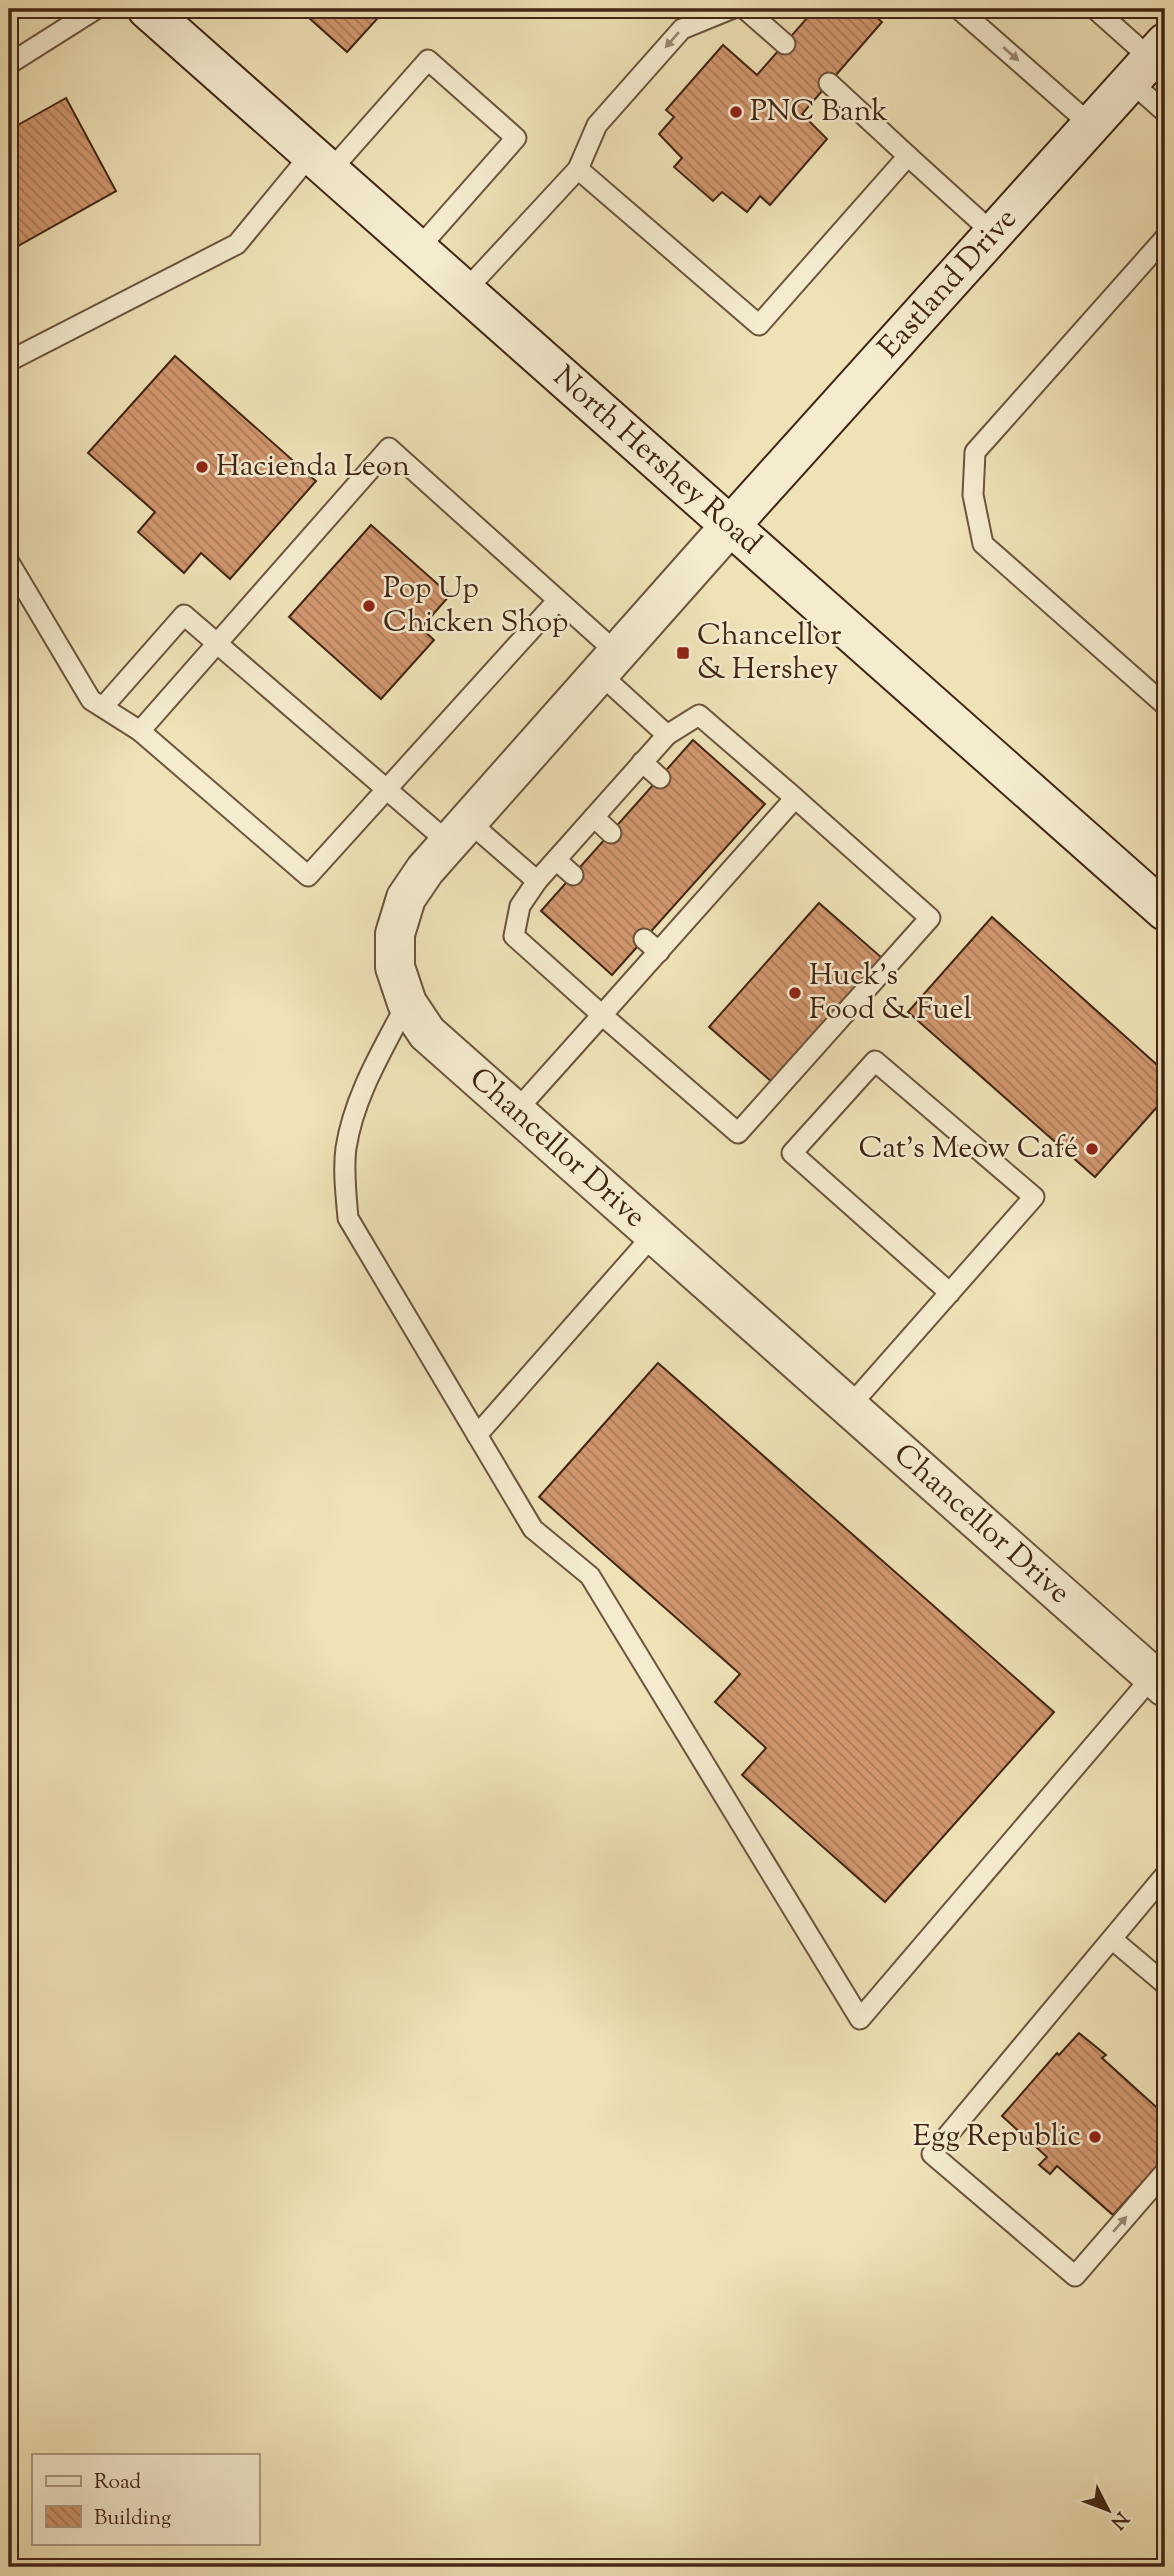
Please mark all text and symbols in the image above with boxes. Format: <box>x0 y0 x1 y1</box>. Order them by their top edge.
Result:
one-way arrow <box>664 31 680 49</box>
one-way arrow <box>1002 46 1019 61</box>
place label: PNC Bank <box>750 91 888 134</box>
marker: PNC Bank <box>728 104 744 120</box>
street label: Eastland Drive <box>869 199 1027 368</box>
street label: North Hershey Road <box>543 356 771 565</box>
place label: Hacienda Leon <box>216 446 410 489</box>
marker: Hacienda Leon <box>194 459 210 475</box>
place label: Pop Up Chicken Shop <box>383 568 568 645</box>
marker: Pop Up Chicken Shop <box>361 598 377 614</box>
place label: Chancellor & Hershey <box>697 615 842 692</box>
marker: Chancellor & Hershey <box>675 645 691 661</box>
place label: Huck's Food & Fuel <box>809 955 972 1032</box>
marker: Huck's Food & Fuel <box>787 985 803 1001</box>
street label: Chancellor Drive <box>459 1058 655 1238</box>
place label: Cat’s Meow Café <box>858 1128 1078 1171</box>
marker: Cat’s Meow Café <box>1084 1141 1100 1157</box>
street label: Chancellor Drive <box>884 1434 1079 1614</box>
place label: Egg Republic <box>913 2116 1081 2159</box>
marker: Egg Republic <box>1087 2129 1103 2145</box>
one-way arrow <box>1112 2216 1127 2233</box>
legend <box>32 2454 259 2544</box>
text: Road <box>94 2468 141 2498</box>
north arrow <box>1072 2474 1142 2544</box>
text: Building <box>94 2504 171 2534</box>
text: N <box>1104 2505 1134 2534</box>

